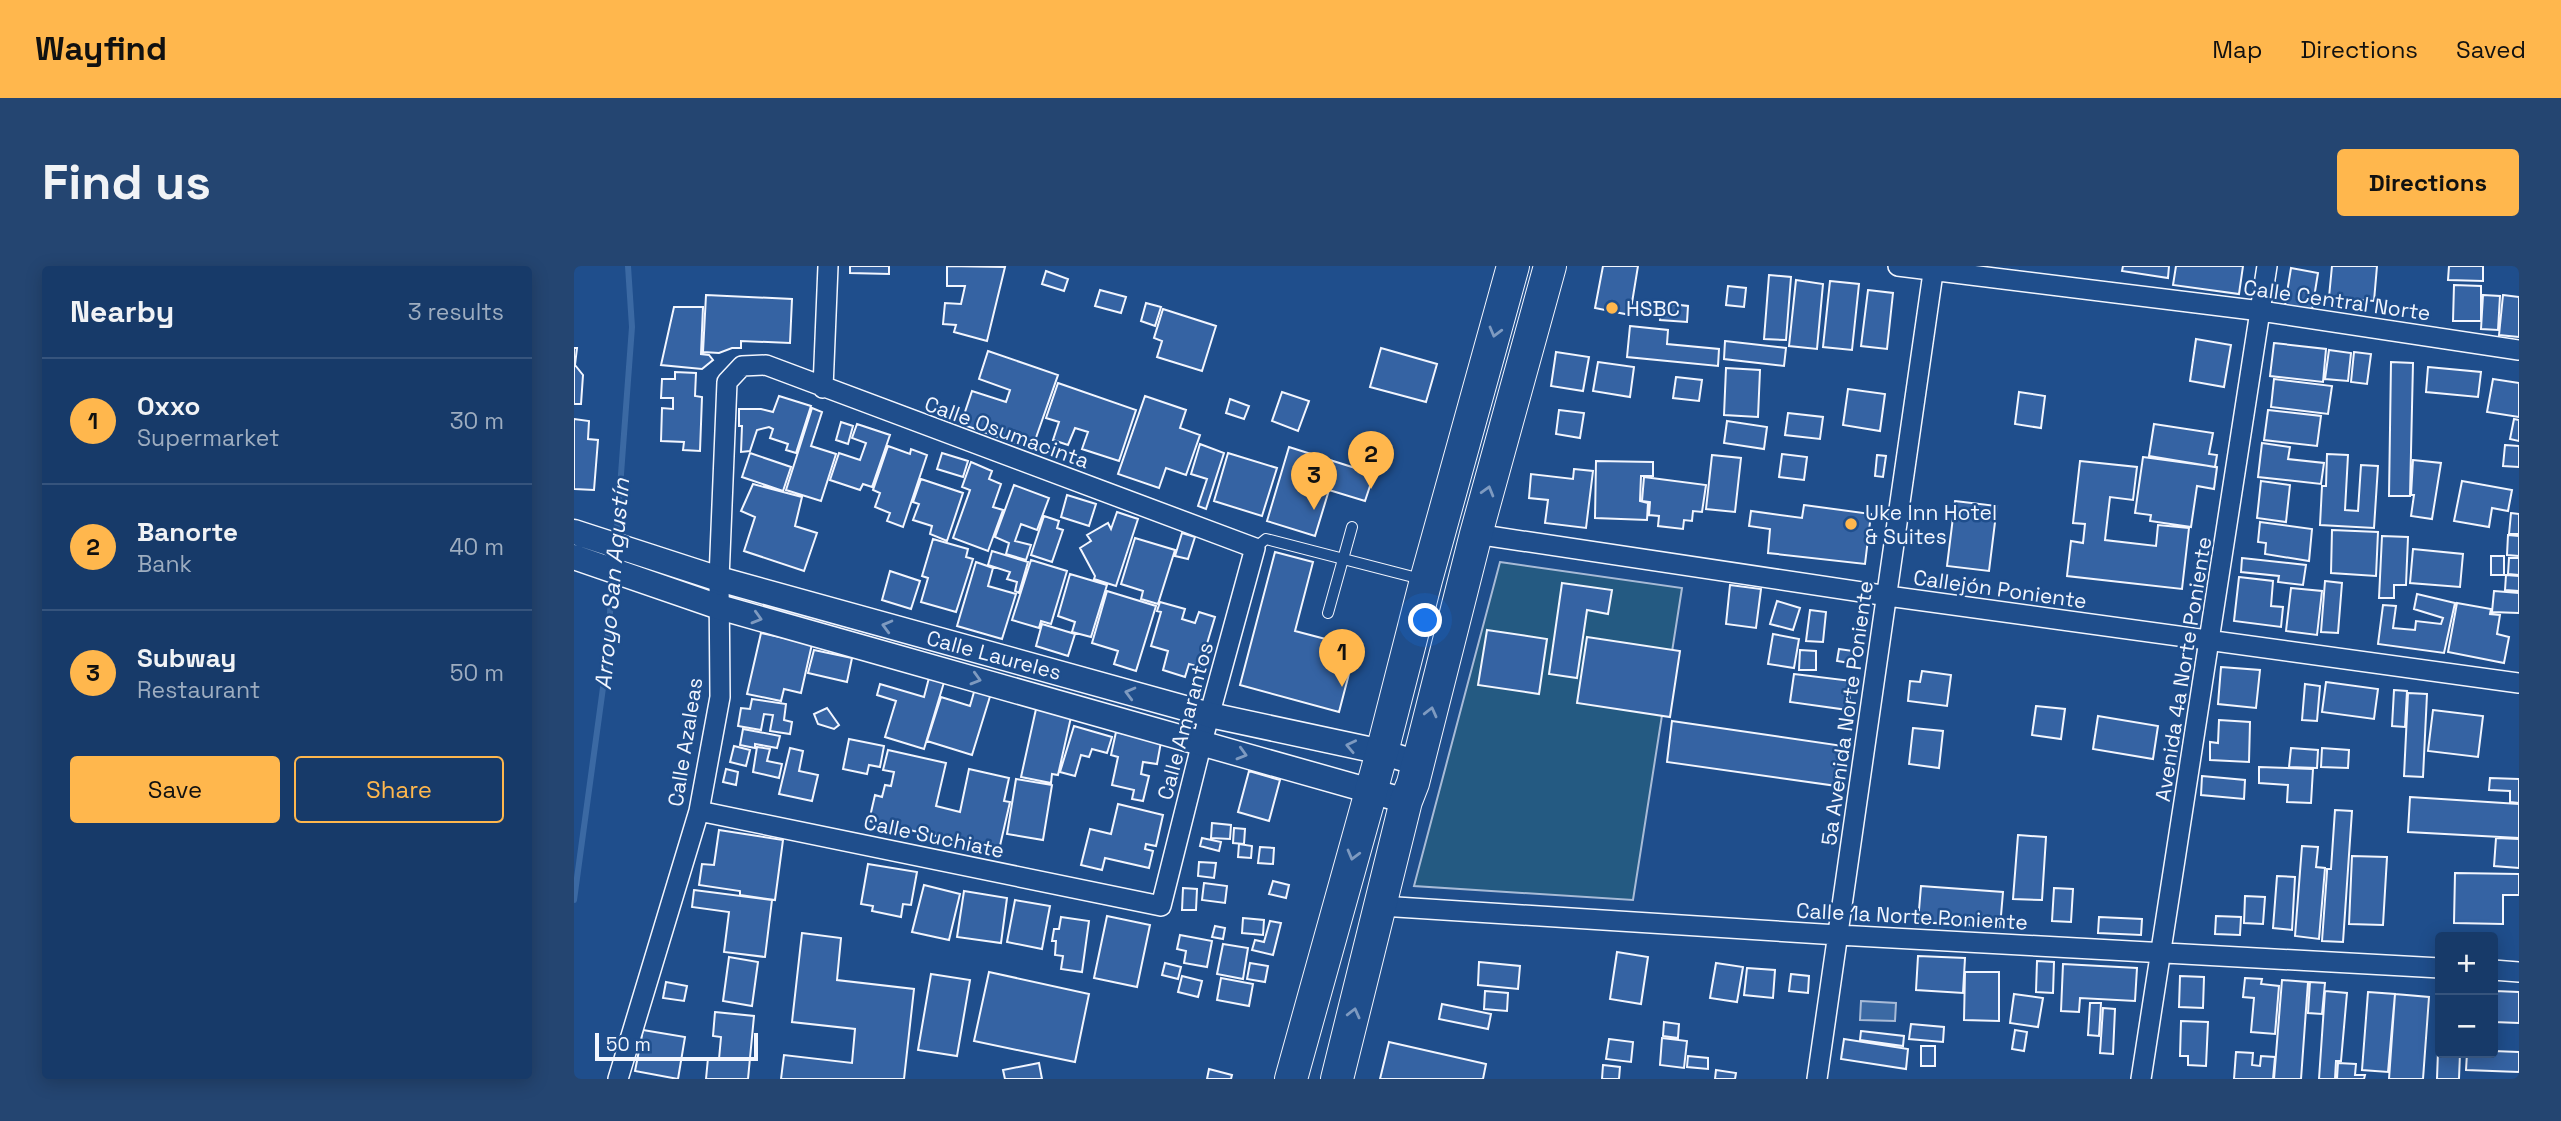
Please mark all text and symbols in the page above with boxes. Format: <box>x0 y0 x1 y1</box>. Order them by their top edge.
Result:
text: Wayfind <box>35 28 167 70</box>
text: Map <box>2212 34 2262 65</box>
text: Directions <box>2300 34 2418 65</box>
text: Saved <box>2456 34 2526 65</box>
button: Directions <box>2337 149 2519 216</box>
text: Find us <box>42 151 211 213</box>
street label: Calle Central Norte <box>2242 274 2432 326</box>
text: Nearby <box>70 292 174 331</box>
place label: HSBC <box>1626 295 1680 322</box>
text: 3 results <box>408 297 504 327</box>
marker: HSBC <box>1604 300 1620 316</box>
one-way arrow <box>1489 326 1503 338</box>
text: Oxxo <box>137 389 200 423</box>
street label: Calle Osumacinta <box>921 390 1093 474</box>
text: 1 <box>88 406 98 436</box>
text: 30 m <box>450 406 504 436</box>
text: Supermarket <box>137 423 279 453</box>
pin: 2 <box>1348 431 1394 489</box>
pin: 3 <box>1291 452 1337 510</box>
water label: Arroyo San Agustín <box>588 476 636 691</box>
one-way arrow <box>1480 486 1494 498</box>
place label: Uke Inn Hotel & Suites <box>1865 499 1997 550</box>
text: Banorte <box>137 515 238 549</box>
marker: Uke Inn Hotel & Suites <box>1843 516 1859 532</box>
text: 2 <box>86 532 100 562</box>
text: 40 m <box>449 532 504 562</box>
street label: Avenida 4a Norte Poniente <box>2149 535 2217 803</box>
text: Bank <box>137 549 192 579</box>
street label: Callejón Poniente <box>1912 563 2088 615</box>
street label: 5a Avenida Norte Poniente <box>1815 579 1879 847</box>
your location <box>1408 603 1442 637</box>
one-way arrow <box>751 610 763 624</box>
one-way arrow <box>882 619 894 634</box>
street label: Calle Laureles <box>924 624 1064 686</box>
pin: 1 <box>1319 629 1365 687</box>
street label: Calle Amarantos <box>1151 639 1219 803</box>
text: Subway <box>137 641 236 675</box>
text: 3 <box>86 658 100 688</box>
text: 50 m <box>450 658 504 688</box>
one-way arrow <box>970 671 982 686</box>
text: Restaurant <box>137 675 260 705</box>
street label: Calle Azaleas <box>661 676 709 808</box>
one-way arrow <box>1125 686 1137 701</box>
one-way arrow <box>1423 706 1437 718</box>
one-way arrow <box>1346 739 1358 754</box>
one-way arrow <box>1236 745 1248 760</box>
button: Save <box>70 756 280 823</box>
button: Share <box>294 756 504 823</box>
street label: Calle Suchiate <box>861 808 1007 864</box>
one-way arrow <box>1346 849 1361 861</box>
street label: Calle 1a Norte Poniente <box>1796 896 2028 936</box>
map controls <box>2435 932 2498 1058</box>
button: + <box>2435 932 2498 995</box>
button: − <box>2435 995 2498 1058</box>
one-way arrow <box>1346 1007 1360 1019</box>
scale bar <box>595 1030 758 1062</box>
text: 50 m <box>606 1032 651 1057</box>

